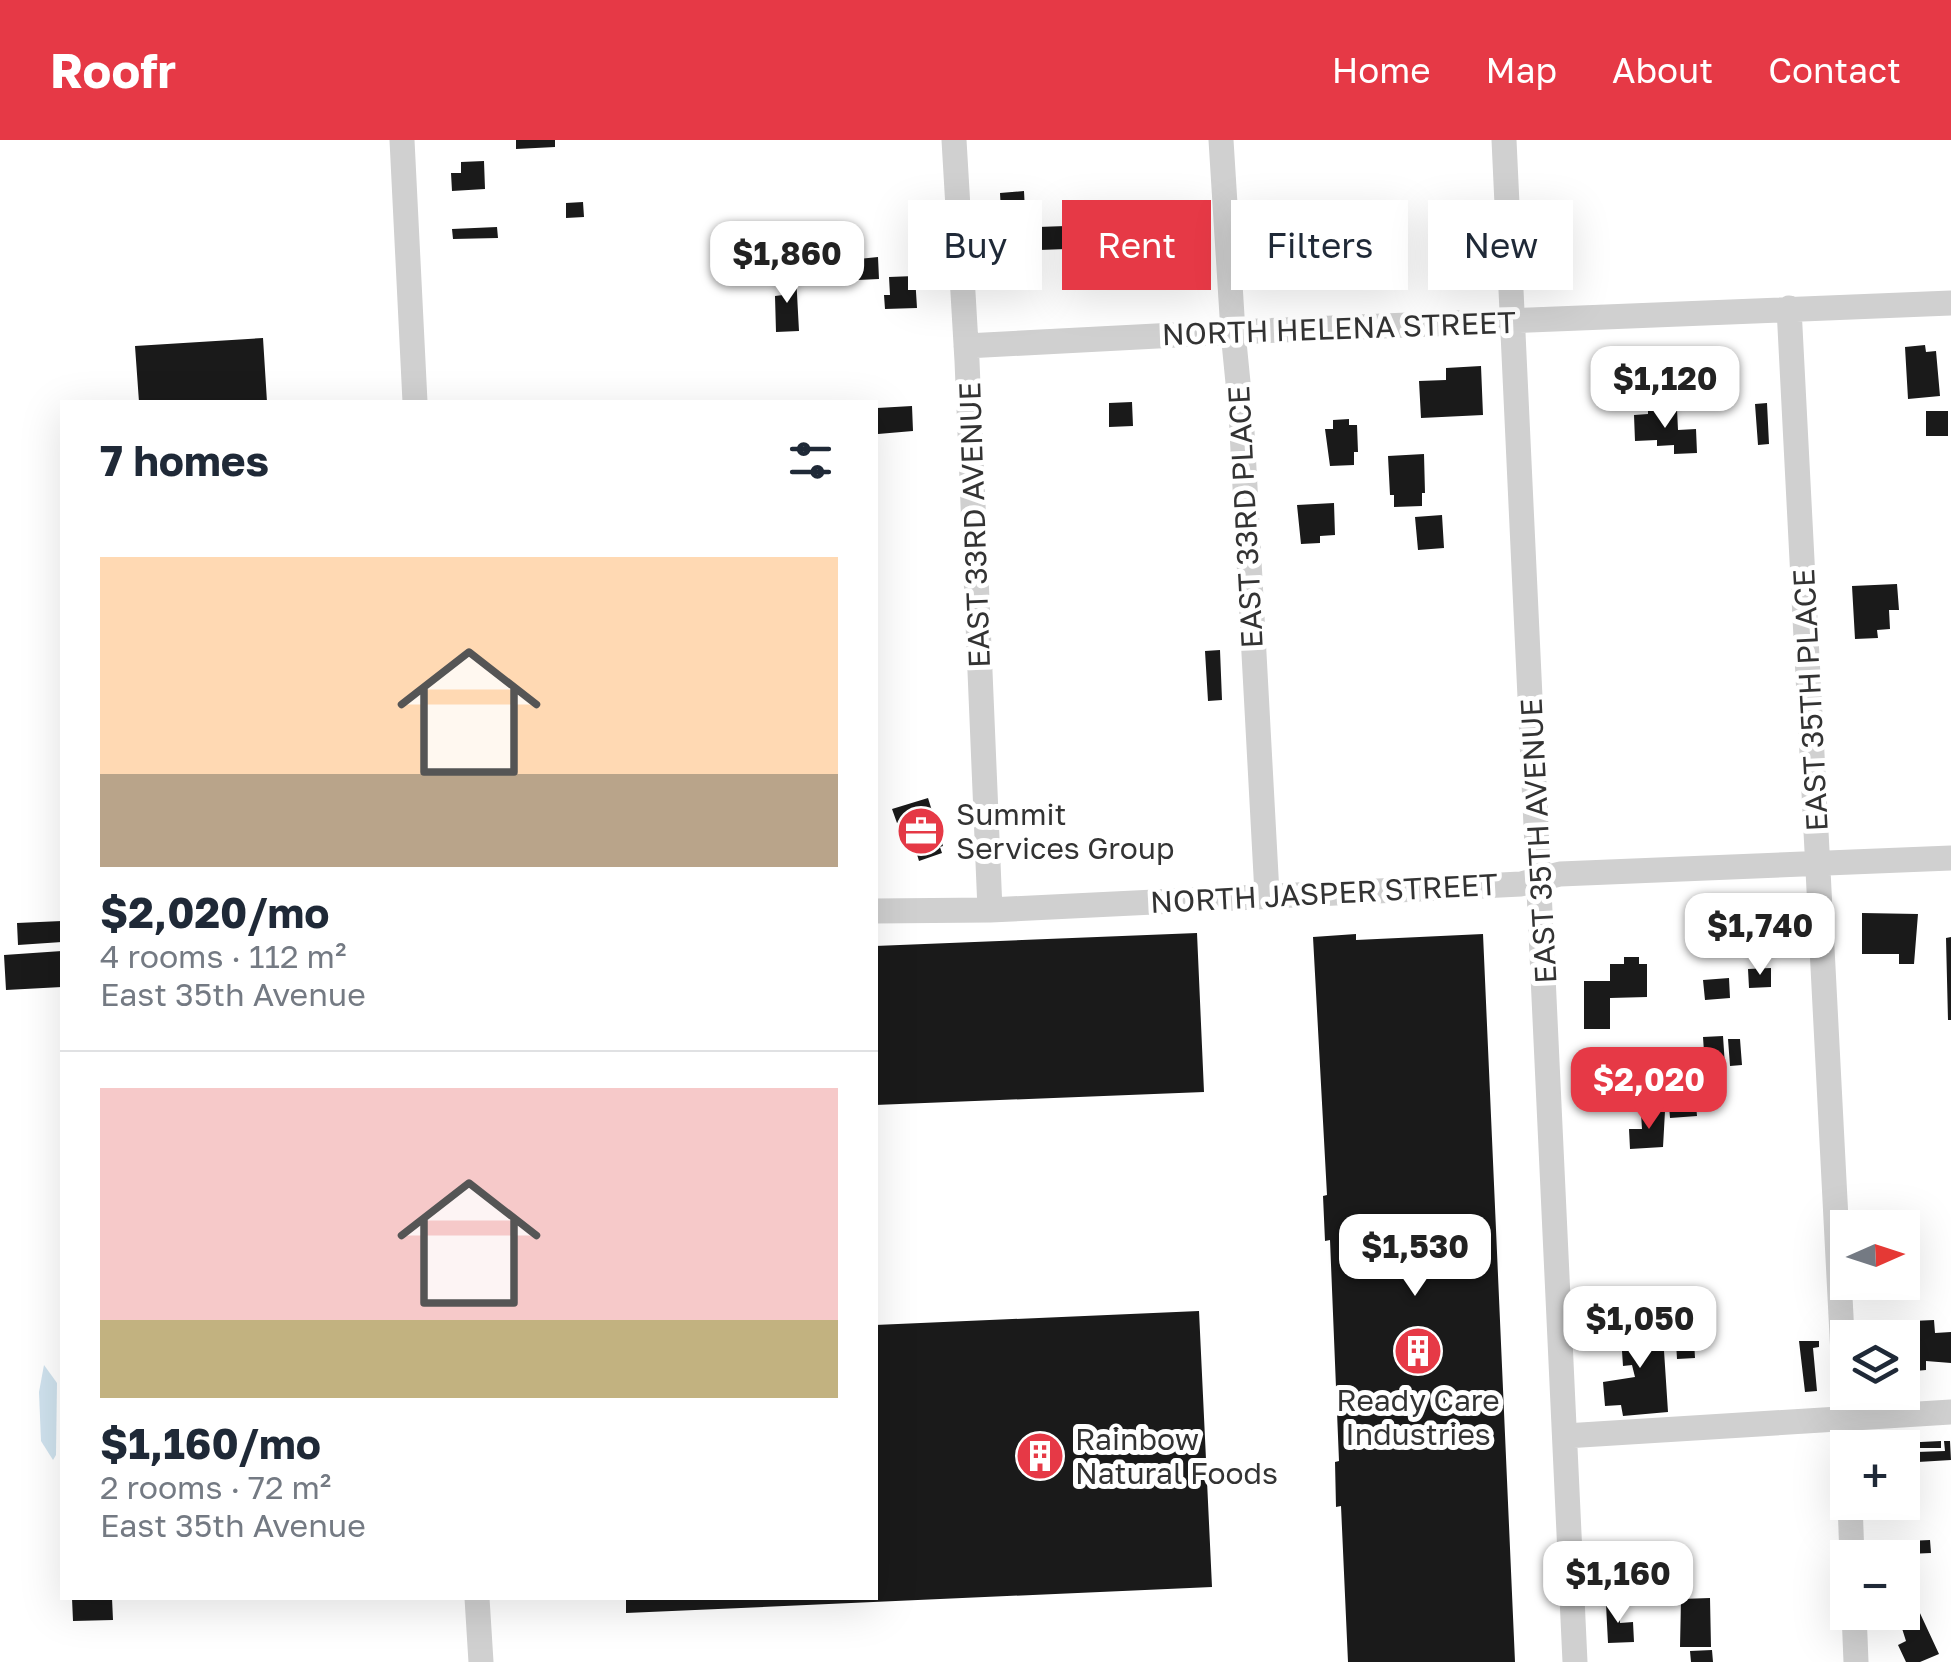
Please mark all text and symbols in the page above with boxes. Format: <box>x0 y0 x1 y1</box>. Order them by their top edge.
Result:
text: Roofr <box>50 41 176 99</box>
text: Home <box>1332 49 1431 91</box>
text: Map <box>1486 49 1557 91</box>
text: About <box>1612 49 1713 91</box>
text: Contact <box>1768 49 1901 91</box>
chip: Buy <box>908 200 1042 290</box>
chip: Rent <box>1062 200 1211 290</box>
chip: Filters <box>1231 200 1408 290</box>
chip: New <box>1428 200 1573 290</box>
pin: $1,860 <box>706 221 868 306</box>
text: $1,860 <box>732 234 842 272</box>
street label: NORTH HELENA STREET <box>1161 304 1517 352</box>
pin: $1,120 <box>1584 346 1746 431</box>
text: $1,120 <box>1613 359 1717 397</box>
street label: EAST 33RD AVENUE <box>951 382 997 668</box>
street label: EAST 33RD PLACE <box>1220 385 1270 649</box>
icon: filters <box>783 433 838 488</box>
text: 7 homes <box>100 435 269 485</box>
street label: EAST 35TH PLACE <box>1785 568 1835 832</box>
icon: home <box>379 622 559 802</box>
street label: EAST 35TH AVENUE <box>1513 697 1563 985</box>
place label: Summit Services Group <box>956 796 1174 866</box>
office icon: Summit Services Group <box>895 805 947 857</box>
street label: NORTH JASPER STREET <box>1149 866 1499 920</box>
text: $2,020/mo <box>100 887 330 937</box>
pin: $1,740 <box>1679 893 1841 978</box>
text: $1,740 <box>1707 906 1813 944</box>
text: 4 rooms · 112 m² <box>100 937 346 975</box>
text: East 35th Avenue <box>100 975 366 1013</box>
pin: $2,020 <box>1568 1047 1730 1132</box>
text: $2,020 <box>1593 1060 1705 1098</box>
icon: home <box>379 1153 559 1333</box>
north arrow <box>1830 1210 1920 1300</box>
map controls <box>1830 1210 1920 1630</box>
pin: $1,530 <box>1334 1214 1496 1299</box>
text: $1,530 <box>1361 1227 1469 1265</box>
pin: $1,050 <box>1559 1286 1721 1371</box>
text: $1,050 <box>1585 1299 1695 1337</box>
button: layers <box>1830 1320 1920 1410</box>
building icon: Ready Care Industries <box>1392 1325 1444 1377</box>
place label: Ready Care Industries <box>1336 1382 1500 1452</box>
text: $1,160/mo <box>100 1418 321 1468</box>
place label: Rainbow Natural Foods <box>1075 1421 1278 1491</box>
building icon: Rainbow Natural Foods <box>1014 1430 1066 1482</box>
button: + <box>1830 1430 1920 1520</box>
text: 2 rooms · 72 m² <box>100 1468 331 1506</box>
text: East 35th Avenue <box>100 1506 366 1544</box>
button: − <box>1830 1540 1920 1630</box>
pin: $1,160 <box>1537 1541 1699 1626</box>
text: $1,160 <box>1565 1554 1671 1592</box>

